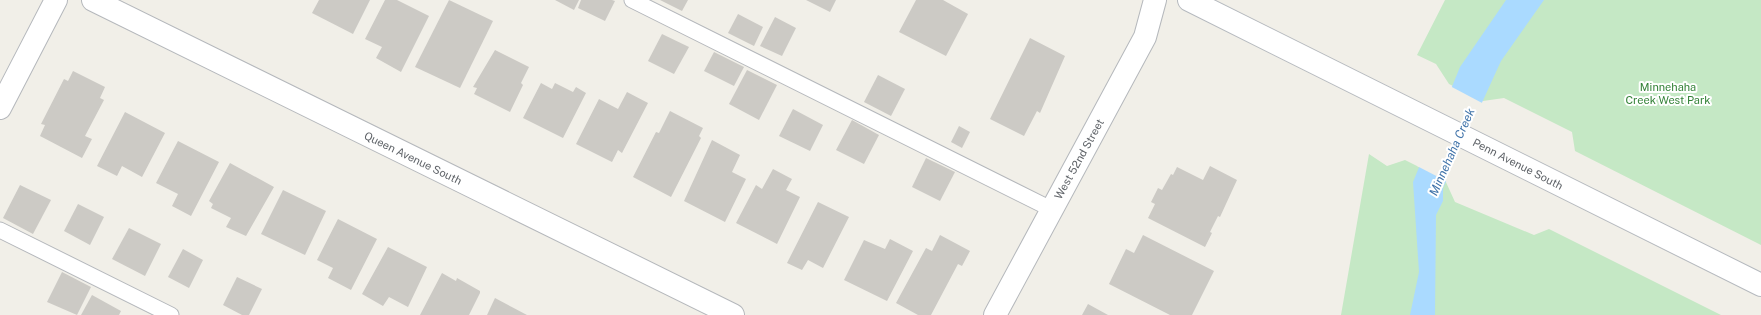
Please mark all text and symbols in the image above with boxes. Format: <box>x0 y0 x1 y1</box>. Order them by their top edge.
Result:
park label: Minnehaha Creek West Park <box>1626 81 1710 106</box>
water label: Minnehaha Creek <box>1426 106 1478 198</box>
street label: West 52nd Street <box>1052 117 1106 201</box>
street label: Queen Avenue South <box>362 129 464 187</box>
street label: Penn Avenue South <box>1471 136 1565 192</box>

